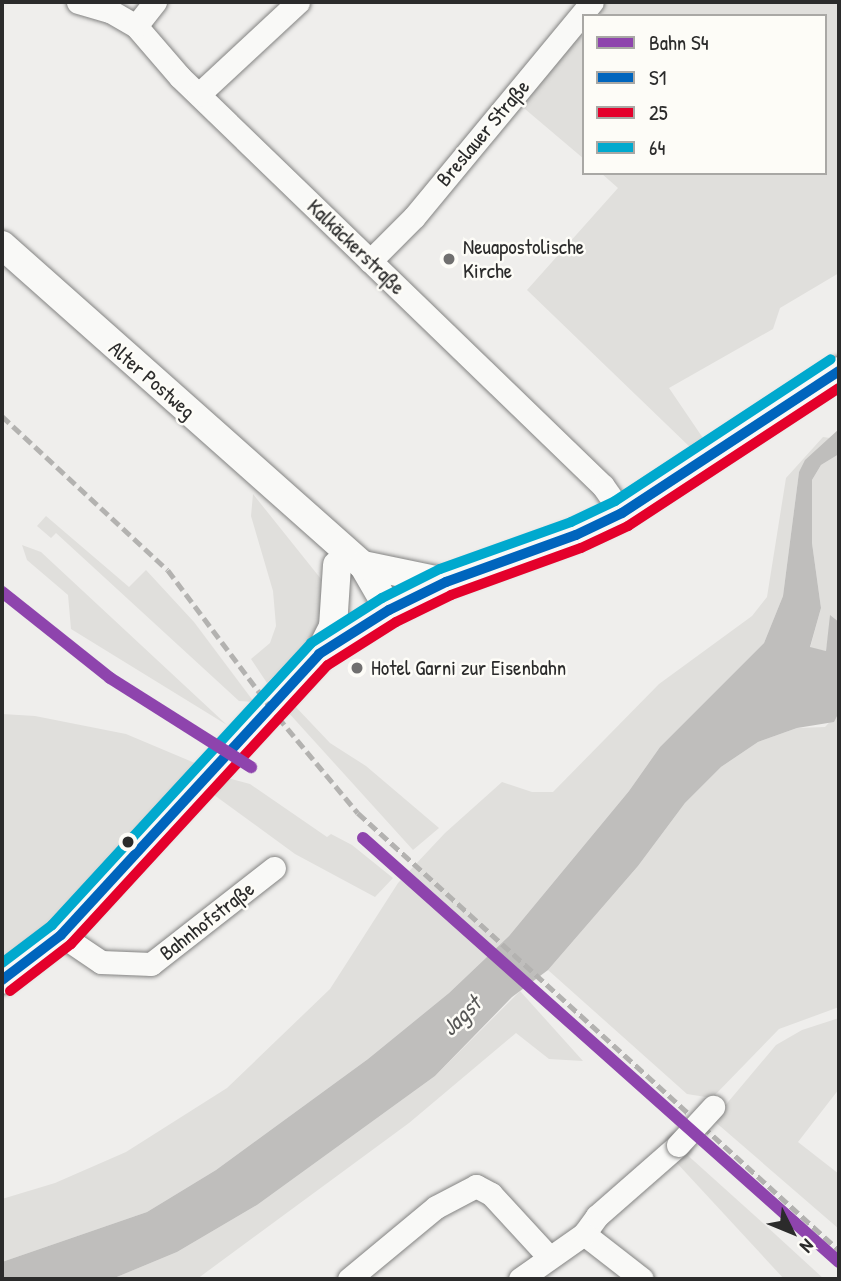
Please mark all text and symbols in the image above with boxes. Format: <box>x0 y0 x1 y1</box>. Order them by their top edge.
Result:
legend <box>582 14 827 175</box>
text: Bahn S4 <box>649 28 709 57</box>
text: S1 <box>649 63 666 92</box>
street label: Breslauer Straße <box>431 75 535 191</box>
text: 25 <box>649 98 668 127</box>
text: 64 <box>649 133 665 162</box>
street label: Kalkäckerstraße <box>302 194 410 300</box>
place label: Neuapostolische Kirche <box>463 234 584 284</box>
marker: Neuapostolische Kirche <box>441 251 457 267</box>
street label: Alter Postweg <box>104 336 200 424</box>
place label: Hotel Garni zur Eisenbahn <box>371 655 566 681</box>
marker: Hotel Garni zur Eisenbahn <box>349 660 365 676</box>
unlabelled marker <box>121 835 135 849</box>
street label: Bahnhofstraße <box>155 876 259 966</box>
water label: Jagst <box>435 990 487 1042</box>
north arrow <box>757 1197 827 1267</box>
text: N <box>794 1234 820 1259</box>

